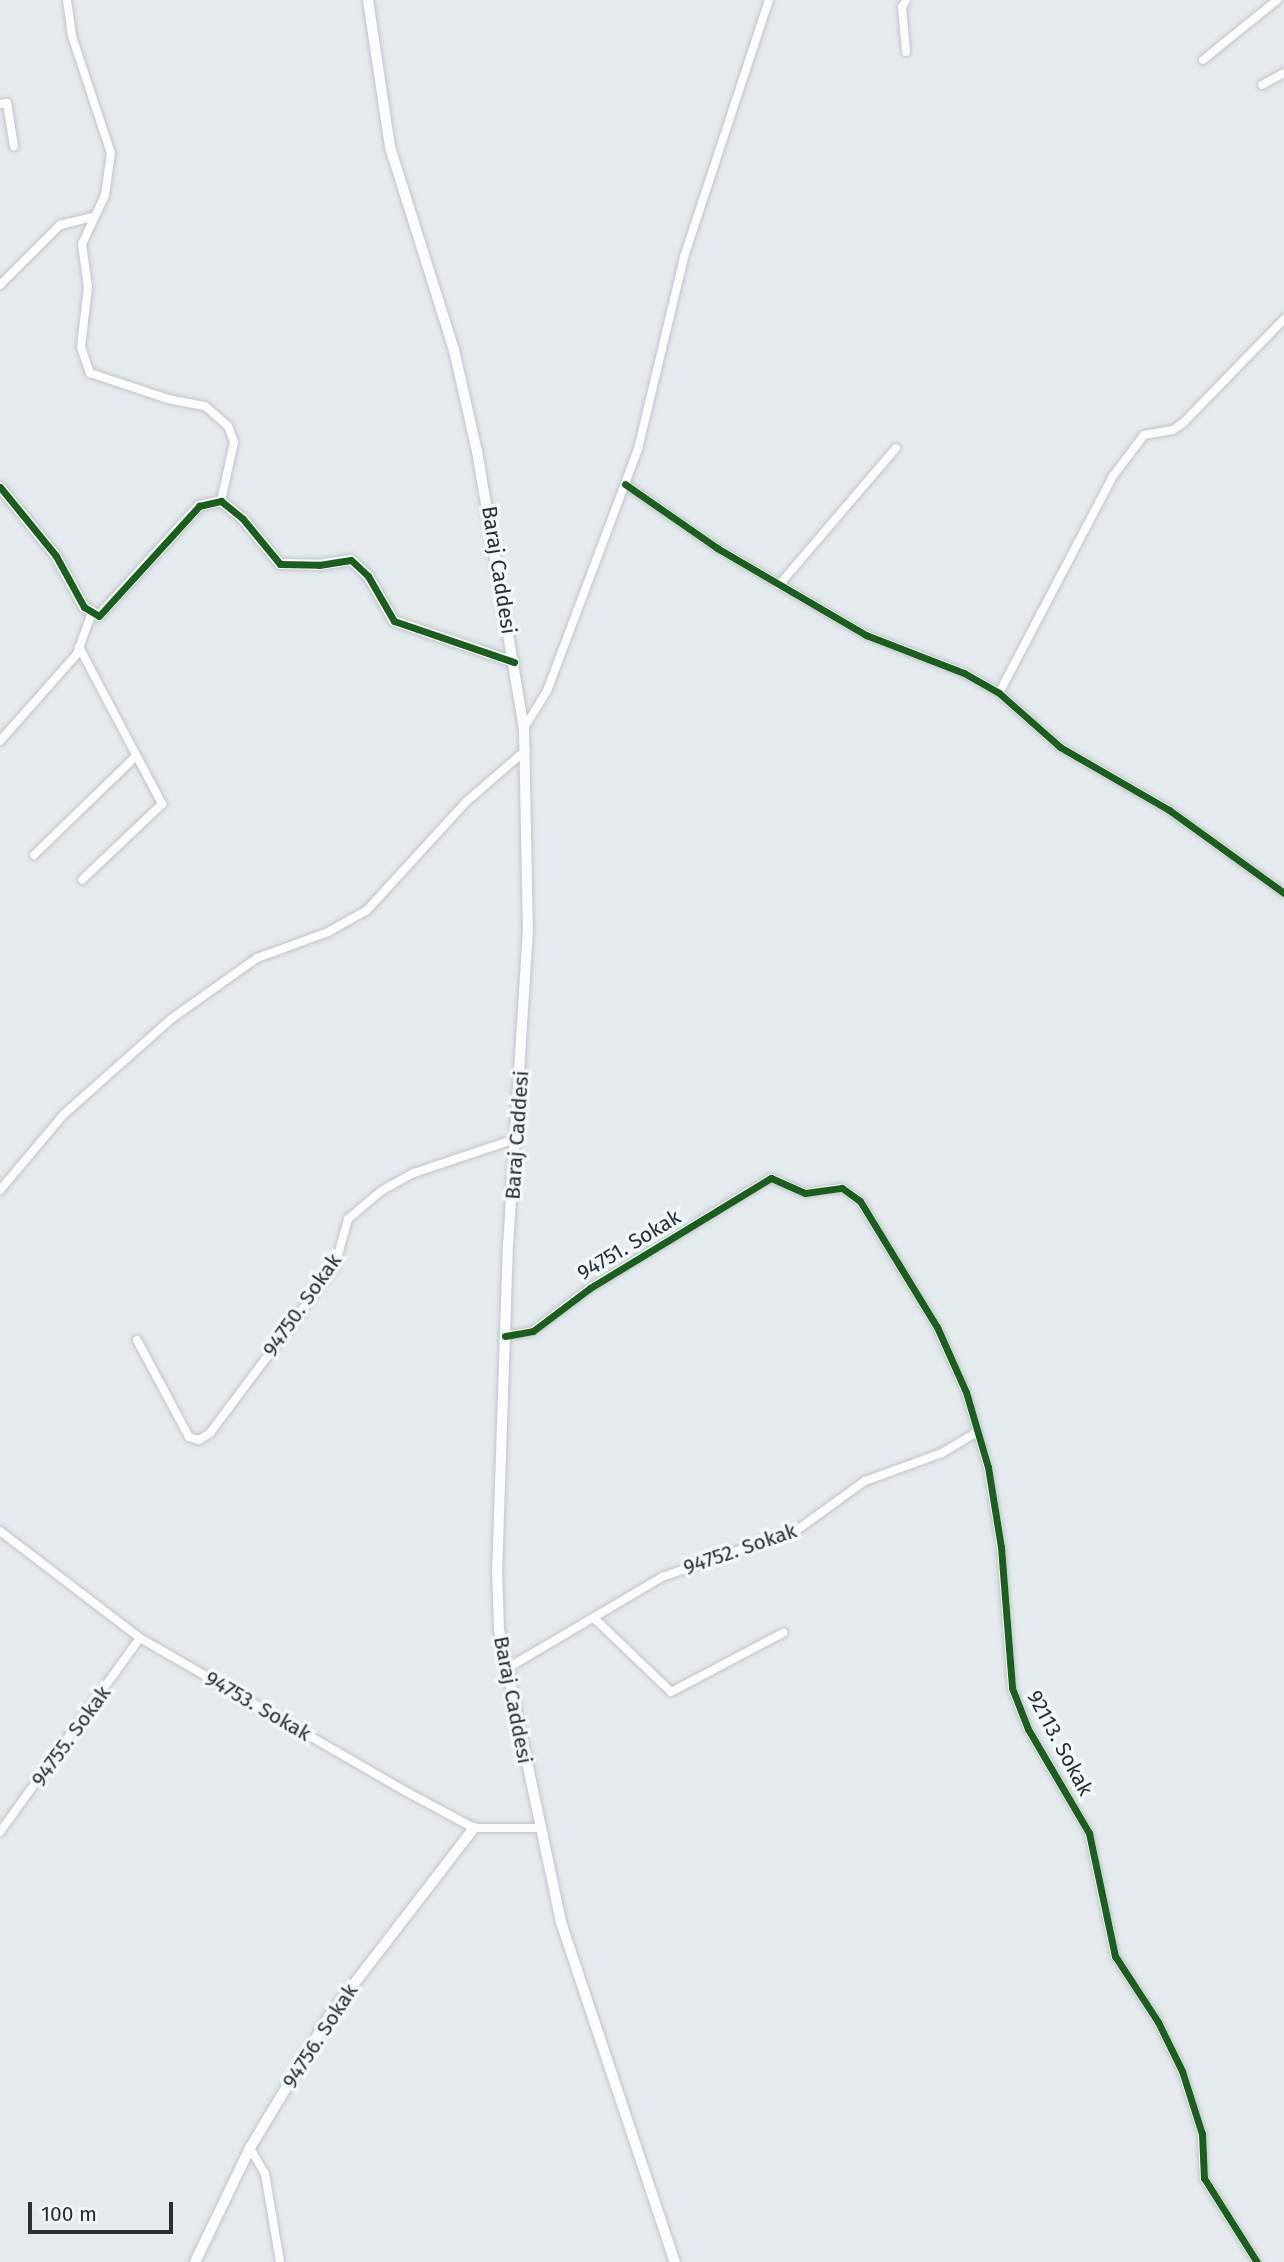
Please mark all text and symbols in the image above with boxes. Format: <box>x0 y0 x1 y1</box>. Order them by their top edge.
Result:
street label: Baraj Caddesi <box>476 504 522 636</box>
street label: Baraj Caddesi <box>500 1070 534 1200</box>
street label: 94751. Sokak <box>573 1204 685 1286</box>
street label: 94750. Sokak <box>257 1249 347 1361</box>
street label: 94752. Sokak <box>680 1518 800 1580</box>
street label: Baraj Caddesi <box>488 1634 538 1766</box>
street label: 94753. Sokak <box>200 1666 316 1746</box>
street label: 94755. Sokak <box>26 1681 116 1791</box>
street label: 92113. Sokak <box>1022 1686 1098 1800</box>
street label: 94756. Sokak <box>277 1979 363 2093</box>
scale bar <box>32 2188 177 2232</box>
text: 100 m <box>41 2201 97 2227</box>

